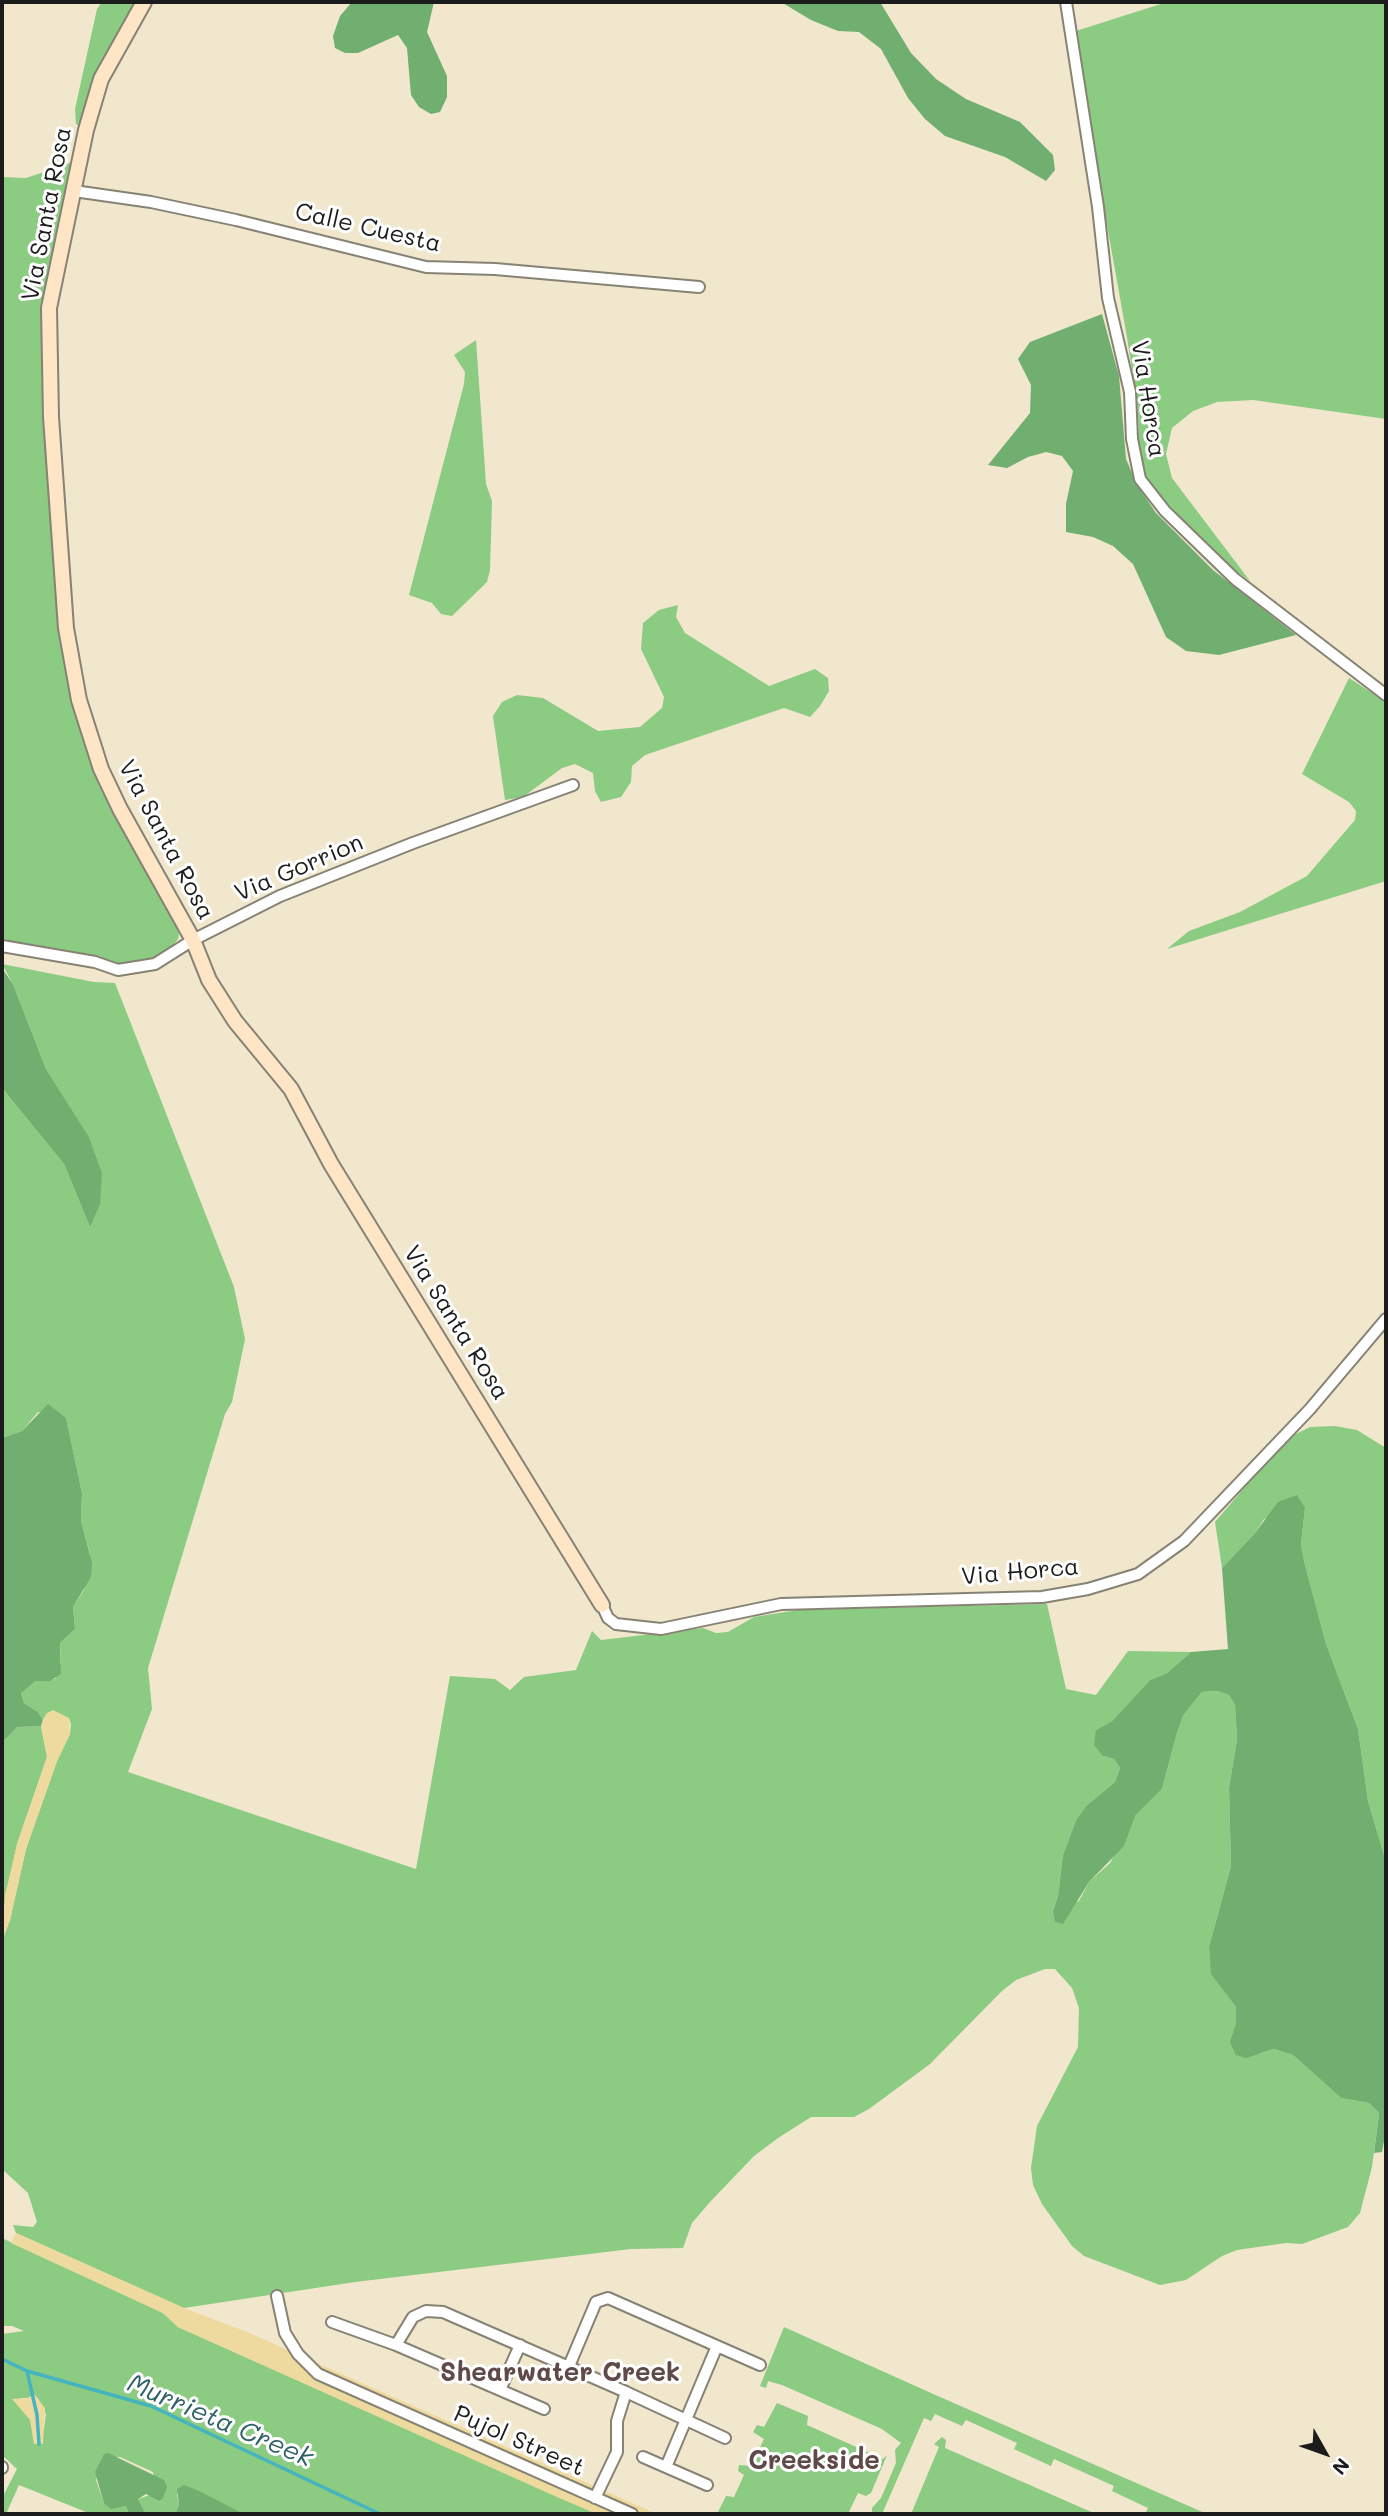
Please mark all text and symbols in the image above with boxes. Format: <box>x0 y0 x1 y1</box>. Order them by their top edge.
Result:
street label: Via Santa Rosa <box>16 125 78 303</box>
street label: Calle Cuesta <box>292 197 444 259</box>
street label: Via Horca <box>1125 339 1171 459</box>
street label: Via Santa Rosa <box>112 755 220 925</box>
street label: Via Gorrion <box>231 828 367 908</box>
street label: Via Santa Rosa <box>397 1240 515 1406</box>
street label: Via Horca <box>960 1553 1080 1591</box>
district label: Shearwater Creek <box>440 2357 680 2389</box>
water label: Murrieta Creek <box>122 2368 318 2474</box>
street label: Pujol Street <box>449 2399 589 2483</box>
north arrow <box>1290 2418 1360 2488</box>
district label: Creekside <box>748 2445 880 2477</box>
text: N <box>1327 2453 1356 2480</box>

